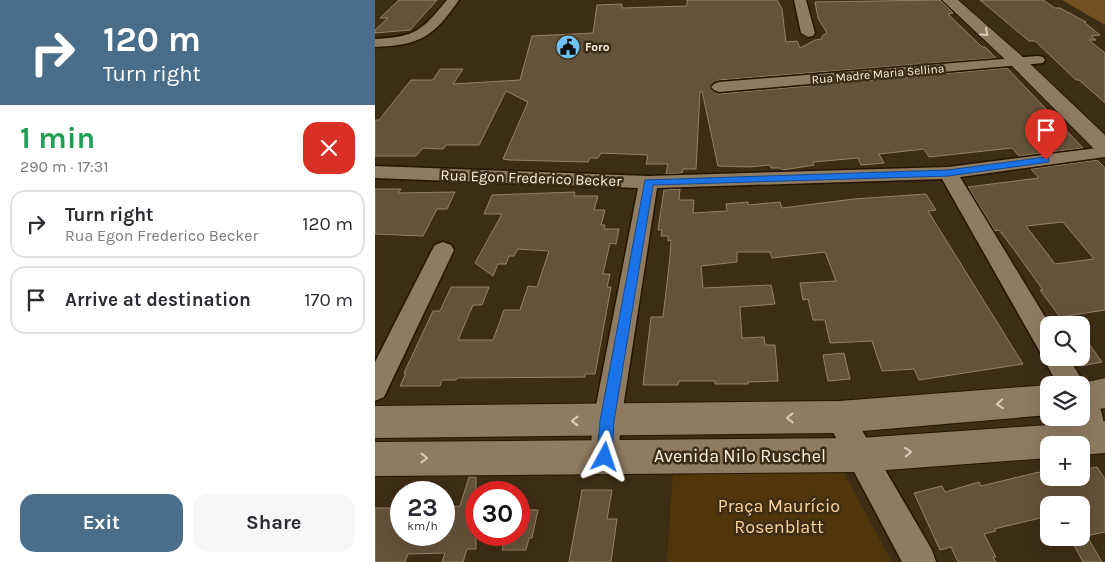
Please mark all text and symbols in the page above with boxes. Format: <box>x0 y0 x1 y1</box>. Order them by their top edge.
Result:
text: 120 m <box>103 19 201 60</box>
icon: right <box>20 20 85 85</box>
one-way arrow <box>980 27 989 36</box>
public building icon: Foro <box>555 34 581 60</box>
place label: Foro <box>585 40 610 54</box>
text: Turn right <box>103 61 201 87</box>
street label: Rua Madre Maria Sellina <box>811 61 945 87</box>
pin <box>1025 109 1067 160</box>
icon: arrive <box>1032 116 1060 144</box>
text: 1 min <box>20 120 95 156</box>
button: close <box>303 122 355 174</box>
text: 290 m · 17:31 <box>20 157 109 176</box>
street label: Rua Egon Frederico Becker <box>440 166 622 190</box>
text: Turn right <box>65 204 154 226</box>
icon: right <box>22 210 50 238</box>
text: 120 m <box>302 213 353 235</box>
text: Rua Egon Frederico Becker <box>65 226 258 245</box>
icon: arrive <box>22 286 50 314</box>
text: Arrive at destination <box>65 289 251 311</box>
text: 170 m <box>304 289 353 311</box>
map controls <box>1040 316 1090 546</box>
button: search <box>1040 316 1090 366</box>
button: layers <box>1040 376 1090 426</box>
one-way arrow <box>996 399 1004 410</box>
one-way arrow <box>786 413 794 423</box>
one-way arrow <box>571 416 578 426</box>
position arrow <box>578 430 630 482</box>
button: + <box>1040 436 1090 486</box>
street label: Avenida Nilo Ruschel <box>654 445 826 467</box>
one-way arrow <box>904 446 912 457</box>
one-way arrow <box>420 453 428 463</box>
speed limit sign: 30 <box>465 481 530 546</box>
text: 23 <box>407 493 438 522</box>
button: Exit <box>20 494 183 552</box>
button: Share <box>193 494 355 552</box>
park label: Praça Maurício Rosenblatt <box>718 495 840 538</box>
button: − <box>1040 496 1090 546</box>
text: km/h <box>407 519 438 533</box>

